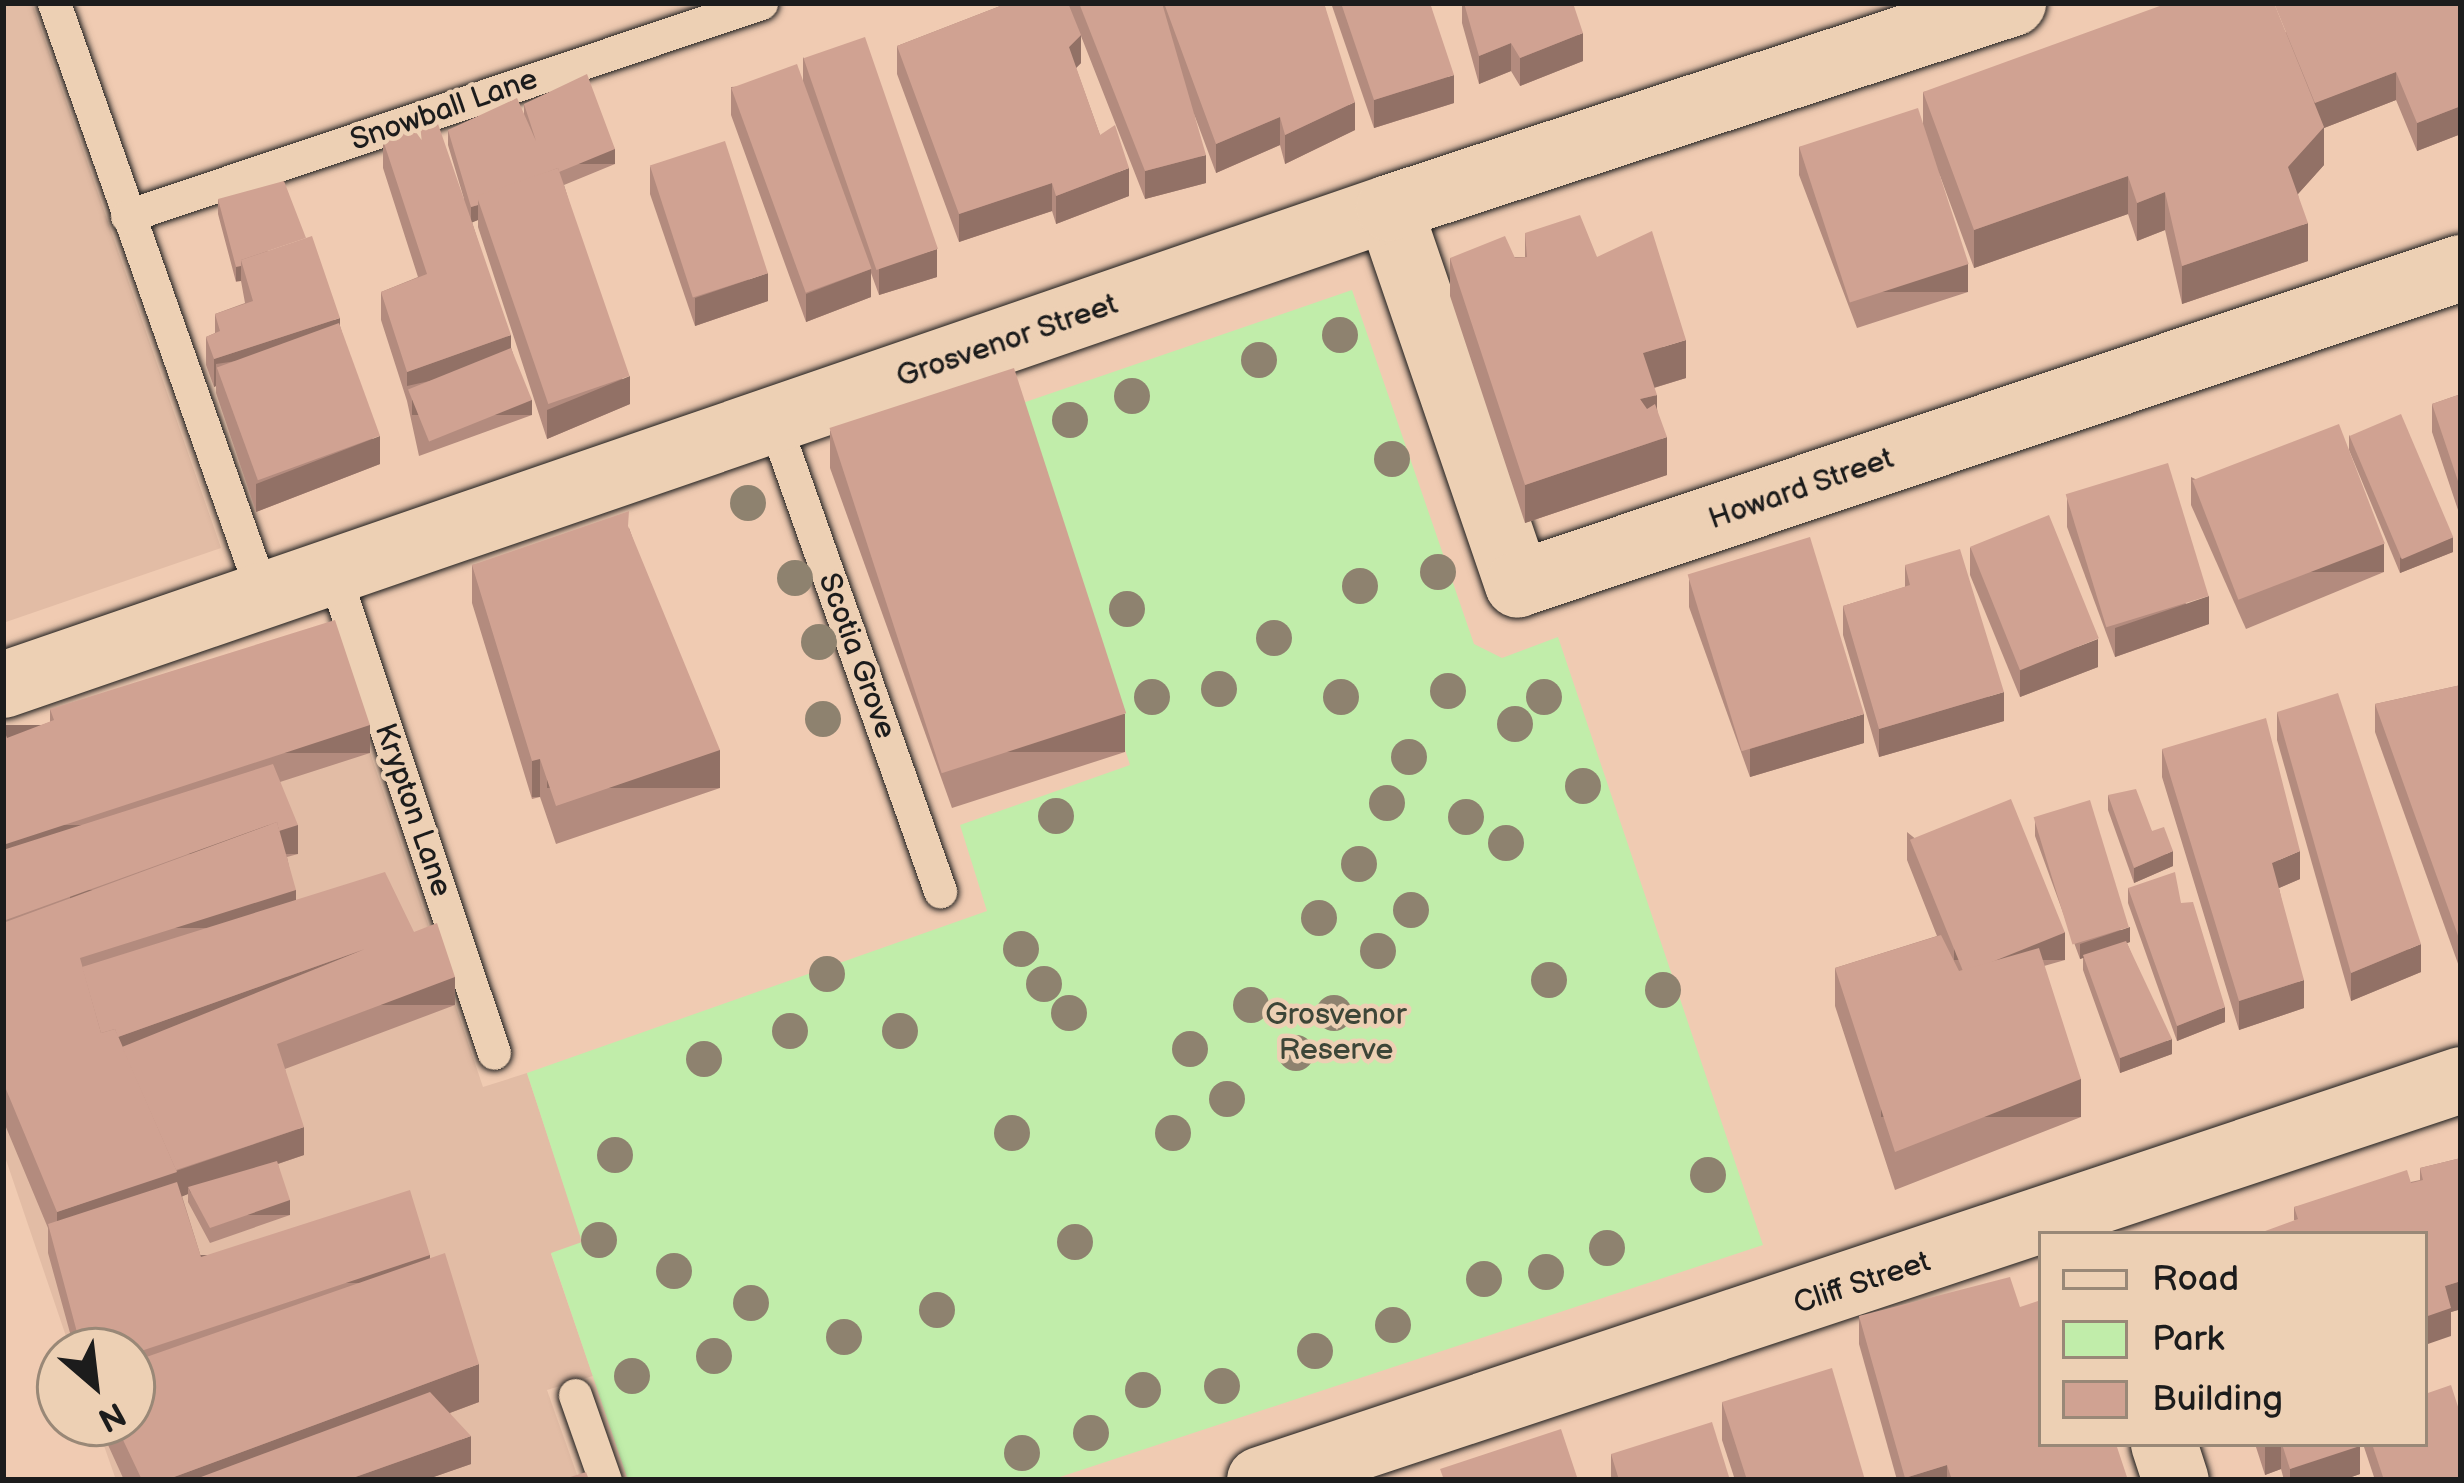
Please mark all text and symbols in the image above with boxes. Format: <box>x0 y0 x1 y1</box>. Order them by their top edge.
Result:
street label: Snowball Lane <box>346 61 542 159</box>
street label: Grosvenor Street <box>892 286 1122 396</box>
street label: Howard Street <box>1704 440 1898 538</box>
street label: Scotia Grove <box>810 568 904 744</box>
street label: Krypton Lane <box>367 719 459 901</box>
park label: Grosvenor Reserve <box>1265 997 1407 1068</box>
legend <box>2038 1231 2428 1447</box>
street label: Cliff Street <box>1789 1244 1935 1322</box>
text: Road <box>2152 1258 2239 1301</box>
text: Park <box>2152 1318 2224 1361</box>
north arrow <box>36 1327 156 1447</box>
text: Building <box>2152 1378 2283 1421</box>
text: N <box>91 1393 132 1440</box>

